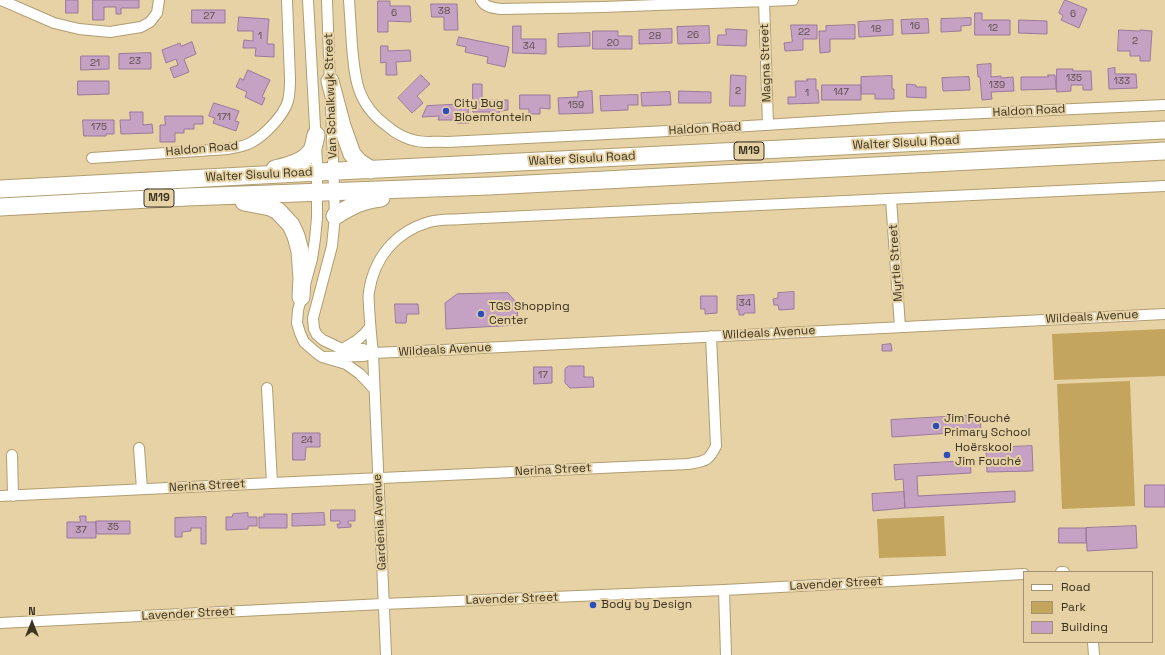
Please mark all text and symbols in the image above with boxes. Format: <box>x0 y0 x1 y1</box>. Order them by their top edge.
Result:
house number: 38 <box>438 5 450 17</box>
house number: 6 <box>391 7 397 19</box>
house number: 6 <box>1070 8 1076 20</box>
house number: 27 <box>203 10 215 22</box>
house number: 16 <box>910 20 920 32</box>
house number: 12 <box>988 22 998 34</box>
street label: Magna Street <box>757 23 775 103</box>
house number: 18 <box>871 23 881 35</box>
house number: 22 <box>798 26 810 38</box>
house number: 26 <box>687 29 699 41</box>
house number: 1 <box>258 30 262 42</box>
house number: 28 <box>649 30 661 42</box>
street label: Van Schalkwyk Street <box>322 33 340 159</box>
house number: 2 <box>1132 35 1138 47</box>
house number: 20 <box>607 37 619 49</box>
house number: 34 <box>523 40 535 52</box>
house number: 23 <box>129 55 141 67</box>
house number: 21 <box>90 57 100 69</box>
house number: 135 <box>1066 72 1082 84</box>
house number: 133 <box>1114 75 1130 87</box>
house number: 139 <box>989 79 1005 91</box>
house number: 2 <box>735 85 741 97</box>
house number: 147 <box>833 86 849 98</box>
house number: 1 <box>805 87 809 99</box>
place label: City Bug Bloemfontein <box>454 97 532 125</box>
house number: 159 <box>568 99 584 111</box>
street label: Haldon Road <box>992 102 1066 120</box>
marker: City Bug Bloemfontein <box>441 106 451 116</box>
house number: 171 <box>217 111 231 123</box>
street label: Haldon Road <box>668 120 742 138</box>
house number: 175 <box>91 121 107 133</box>
street label: Walter Sisulu Road <box>852 133 960 153</box>
street label: Haldon Road <box>165 139 239 159</box>
road number: M19 <box>734 142 764 160</box>
street label: Walter Sisulu Road <box>528 149 636 169</box>
street label: Walter Sisulu Road <box>205 165 313 185</box>
road number: M19 <box>144 189 174 207</box>
street label: Myrtle Street <box>886 224 906 302</box>
house number: 34 <box>739 297 751 309</box>
place label: TGS Shopping Center <box>489 300 570 328</box>
street label: Wildeals Avenue <box>1045 307 1139 327</box>
marker: TGS Shopping Center <box>476 309 486 319</box>
street label: Wildeals Avenue <box>722 323 816 343</box>
street label: Wildeals Avenue <box>398 340 492 360</box>
house number: 17 <box>538 369 548 381</box>
place label: Jim Fouché Primary School <box>944 412 1031 440</box>
marker: Jim Fouché Primary School <box>931 421 941 431</box>
house number: 24 <box>301 434 313 446</box>
place label: Hoërskool Jim Fouché <box>955 441 1021 469</box>
marker: Hoërskool Jim Fouché <box>942 450 952 460</box>
street label: Nerina Street <box>514 461 592 479</box>
street label: Gardenia Avenue <box>370 473 390 571</box>
street label: Nerina Street <box>168 477 246 495</box>
house number: 35 <box>107 521 119 533</box>
house number: 37 <box>75 524 87 536</box>
legend <box>1023 571 1153 643</box>
street label: Lavender Street <box>789 574 883 594</box>
text: Road <box>1061 579 1090 595</box>
street label: Lavender Street <box>465 590 559 608</box>
place label: Body by Design <box>601 598 692 612</box>
text: Park <box>1061 599 1086 615</box>
marker: Body by Design <box>588 600 598 610</box>
north arrow <box>12 603 52 643</box>
text: N <box>28 604 36 618</box>
street label: Lavender Street <box>141 604 235 624</box>
text: Building <box>1061 619 1108 635</box>

